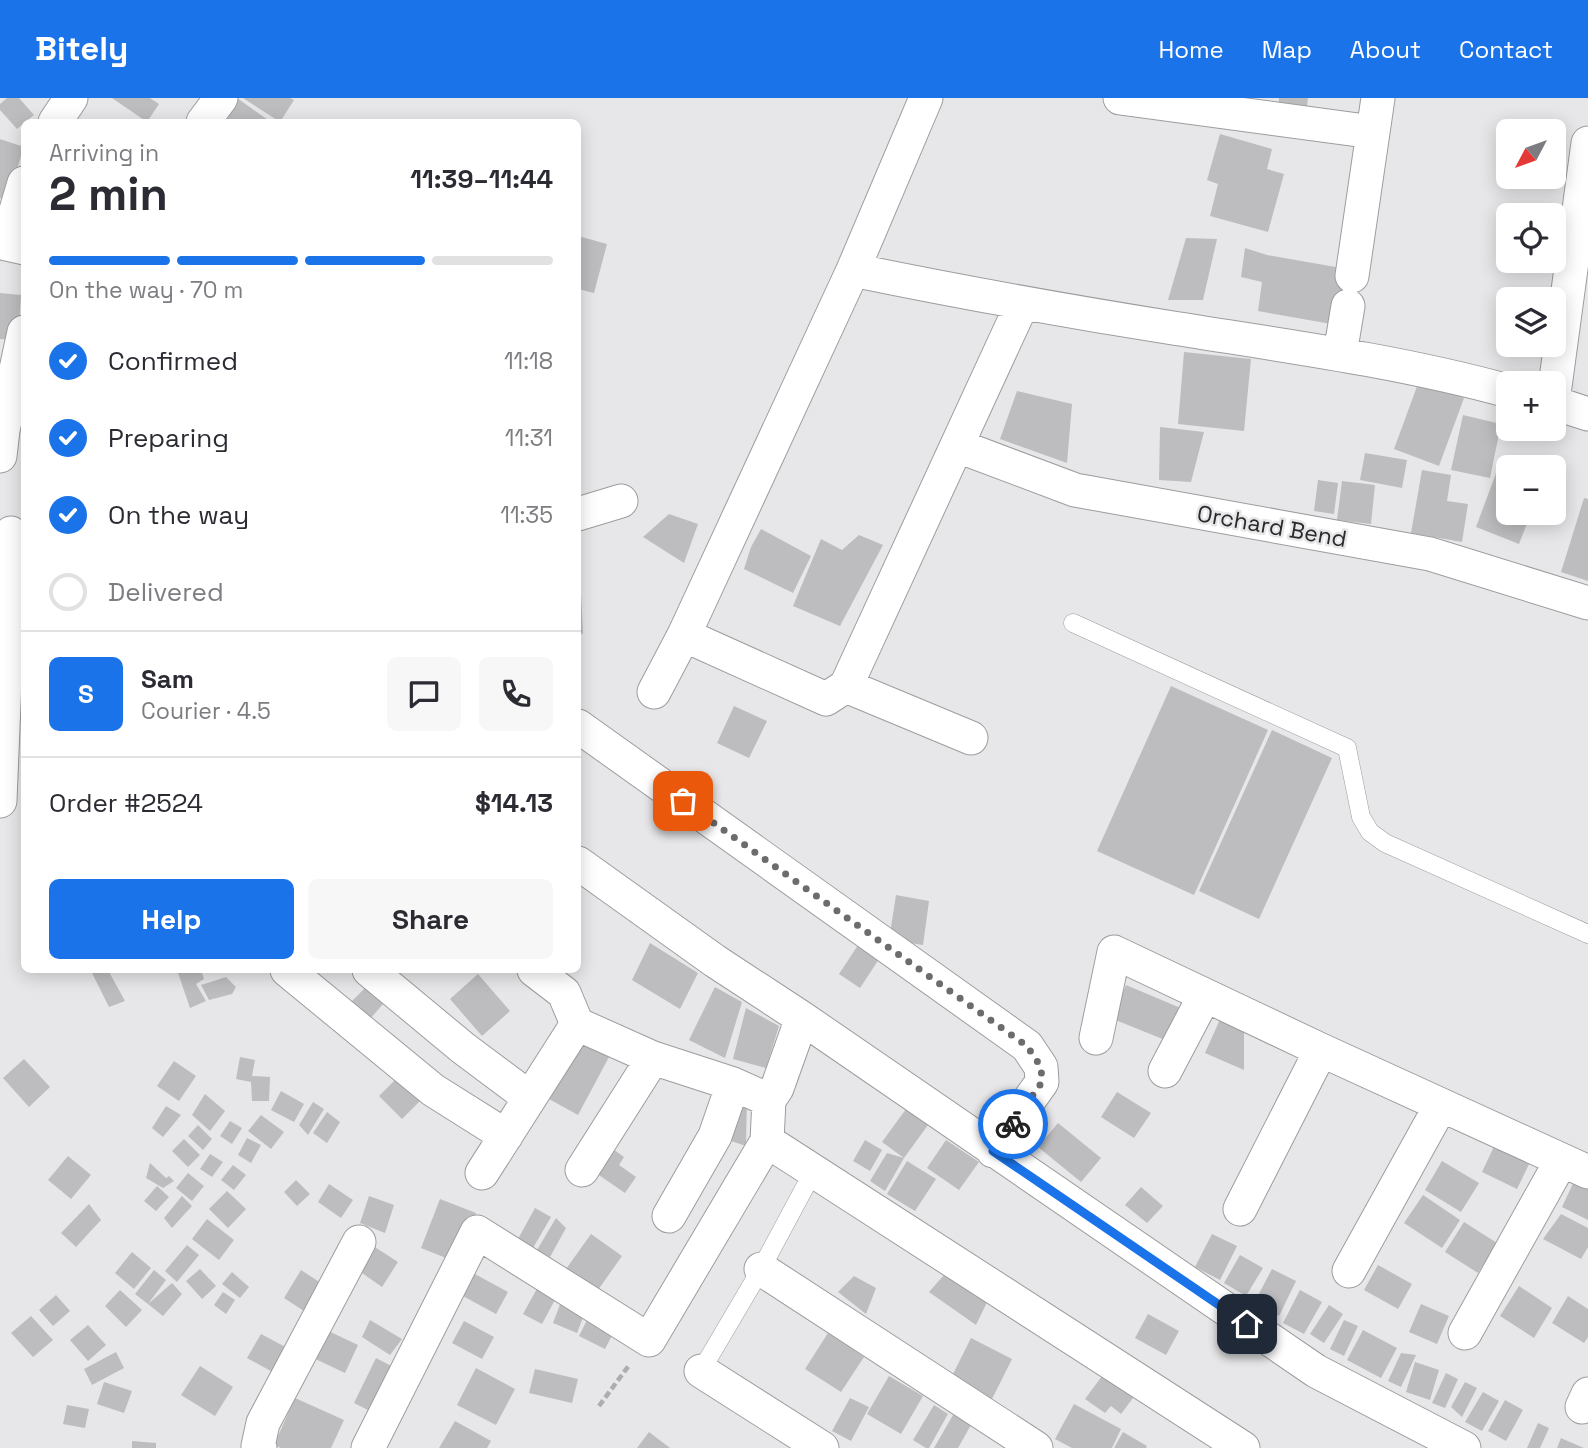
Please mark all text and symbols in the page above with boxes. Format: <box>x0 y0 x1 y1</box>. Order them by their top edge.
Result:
text: Bitely <box>35 28 128 70</box>
text: Home <box>1158 34 1224 65</box>
text: Map <box>1262 34 1312 65</box>
text: About <box>1350 34 1421 65</box>
text: Contact <box>1459 34 1553 65</box>
north arrow <box>1496 119 1566 189</box>
map controls <box>1496 119 1566 525</box>
text: Arriving in <box>49 138 159 168</box>
text: 11:39–11:44 <box>410 162 553 196</box>
text: 2 min <box>49 165 168 223</box>
button: locate <box>1496 203 1566 273</box>
text: On the way · 70 m <box>49 275 243 305</box>
button: layers <box>1496 287 1566 357</box>
icon: check <box>49 342 87 380</box>
text: Confirmed <box>108 344 238 378</box>
text: 11:18 <box>504 346 553 376</box>
button: + <box>1496 371 1566 441</box>
icon: check <box>49 419 87 457</box>
text: Preparing <box>108 421 229 455</box>
text: 11:31 <box>505 423 553 453</box>
button: − <box>1496 455 1566 525</box>
icon: check <box>49 496 87 534</box>
text: On the way <box>108 498 249 532</box>
street label: Orchard Bend <box>1195 498 1349 554</box>
text: 11:35 <box>500 500 553 530</box>
text: Delivered <box>108 575 224 609</box>
button: chat <box>387 657 461 731</box>
button: phone <box>479 657 553 731</box>
text: Sam <box>141 662 194 696</box>
text: S <box>78 677 94 711</box>
text: Courier · 4.5 <box>141 696 271 726</box>
pin <box>653 771 713 831</box>
icon: bag <box>664 782 702 820</box>
text: Order #2524 <box>49 786 203 820</box>
text: $14.13 <box>475 786 553 820</box>
button: Help <box>49 879 294 959</box>
button: Share <box>308 879 553 959</box>
courier <box>978 1089 1048 1159</box>
icon: bike <box>994 1105 1032 1143</box>
pin <box>1217 1294 1277 1354</box>
icon: home <box>1228 1305 1266 1343</box>

